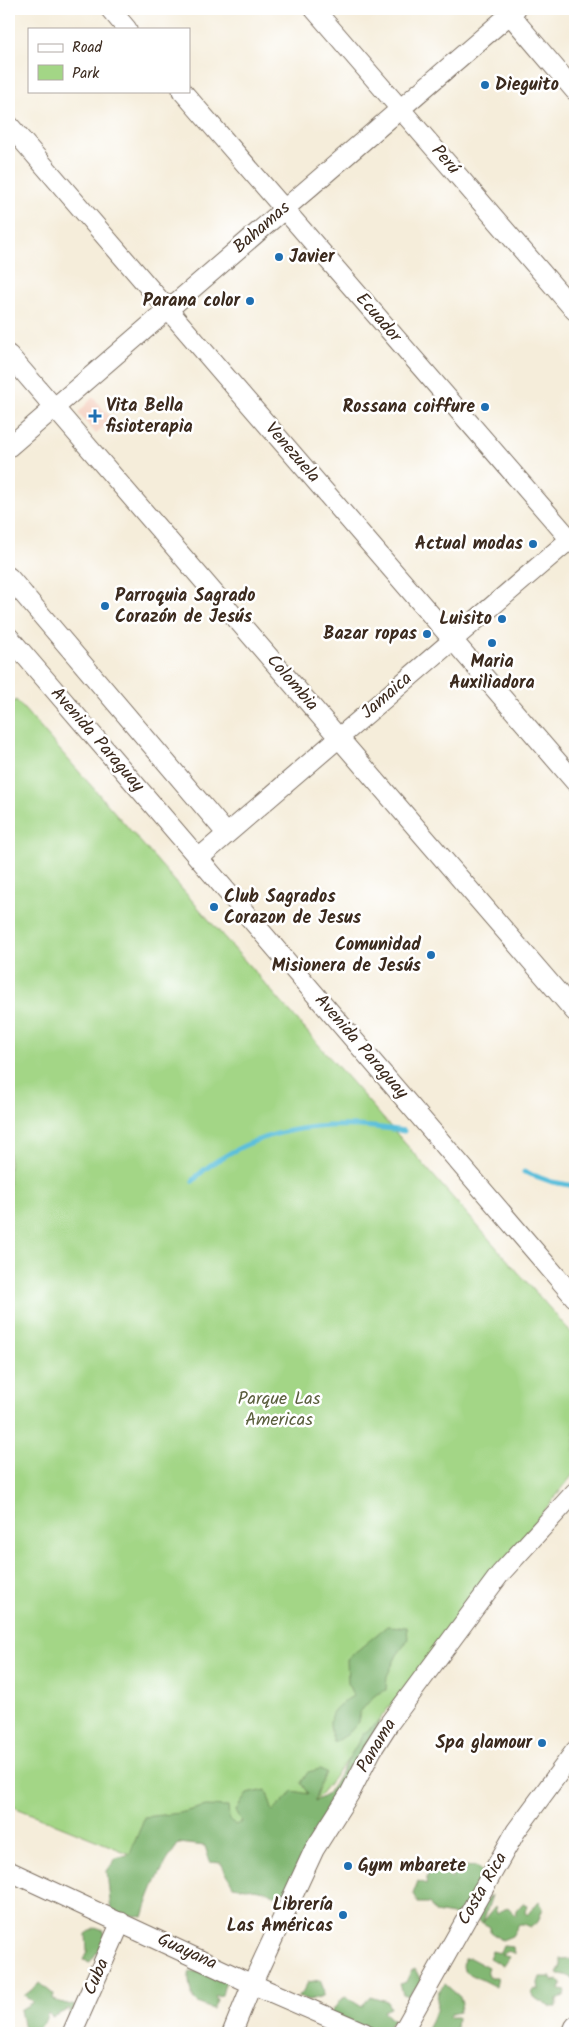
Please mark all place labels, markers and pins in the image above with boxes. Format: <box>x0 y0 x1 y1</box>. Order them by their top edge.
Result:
place label: Dieguito <box>495 71 559 100</box>
marker: Dieguito <box>479 79 491 91</box>
place label: Javier <box>289 243 336 272</box>
marker: Javier <box>273 251 285 263</box>
place label: Parana color <box>143 287 241 316</box>
marker: Parana color <box>244 295 256 307</box>
place label: Vita Bella fisioterapia <box>105 392 193 442</box>
place label: Rossana coiffure <box>343 393 475 422</box>
marker: Rossana coiffure <box>479 401 491 413</box>
marker: Vita Bella fisioterapia <box>88 409 102 423</box>
place label: Actual modas <box>415 530 524 559</box>
marker: Actual modas <box>527 538 539 550</box>
place label: Parroquia Sagrado Corazón de Jesús <box>115 582 256 632</box>
marker: Parroquia Sagrado Corazón de Jesús <box>99 600 111 612</box>
place label: Luisito <box>439 605 492 634</box>
marker: Luisito <box>496 613 508 625</box>
place label: Bazar ropas <box>323 620 418 649</box>
marker: Bazar ropas <box>421 628 433 640</box>
marker: Maria Auxiliadora <box>486 637 498 649</box>
place label: Maria Auxiliadora <box>449 648 535 698</box>
place label: Club Sagrados Corazon de Jesus <box>224 883 362 933</box>
marker: Club Sagrados Corazon de Jesus <box>208 901 220 913</box>
place label: Comunidad Misionera de Jesús <box>272 931 422 981</box>
marker: Comunidad Misionera de Jesús <box>425 949 437 961</box>
place label: Spa glamour <box>435 1729 533 1758</box>
marker: Spa glamour <box>536 1737 548 1749</box>
place label: Gym mbarete <box>358 1852 466 1881</box>
marker: Gym mbarete <box>342 1860 354 1872</box>
place label: Librería Las Américas <box>227 1891 334 1941</box>
marker: Librería Las Américas <box>337 1909 349 1921</box>

